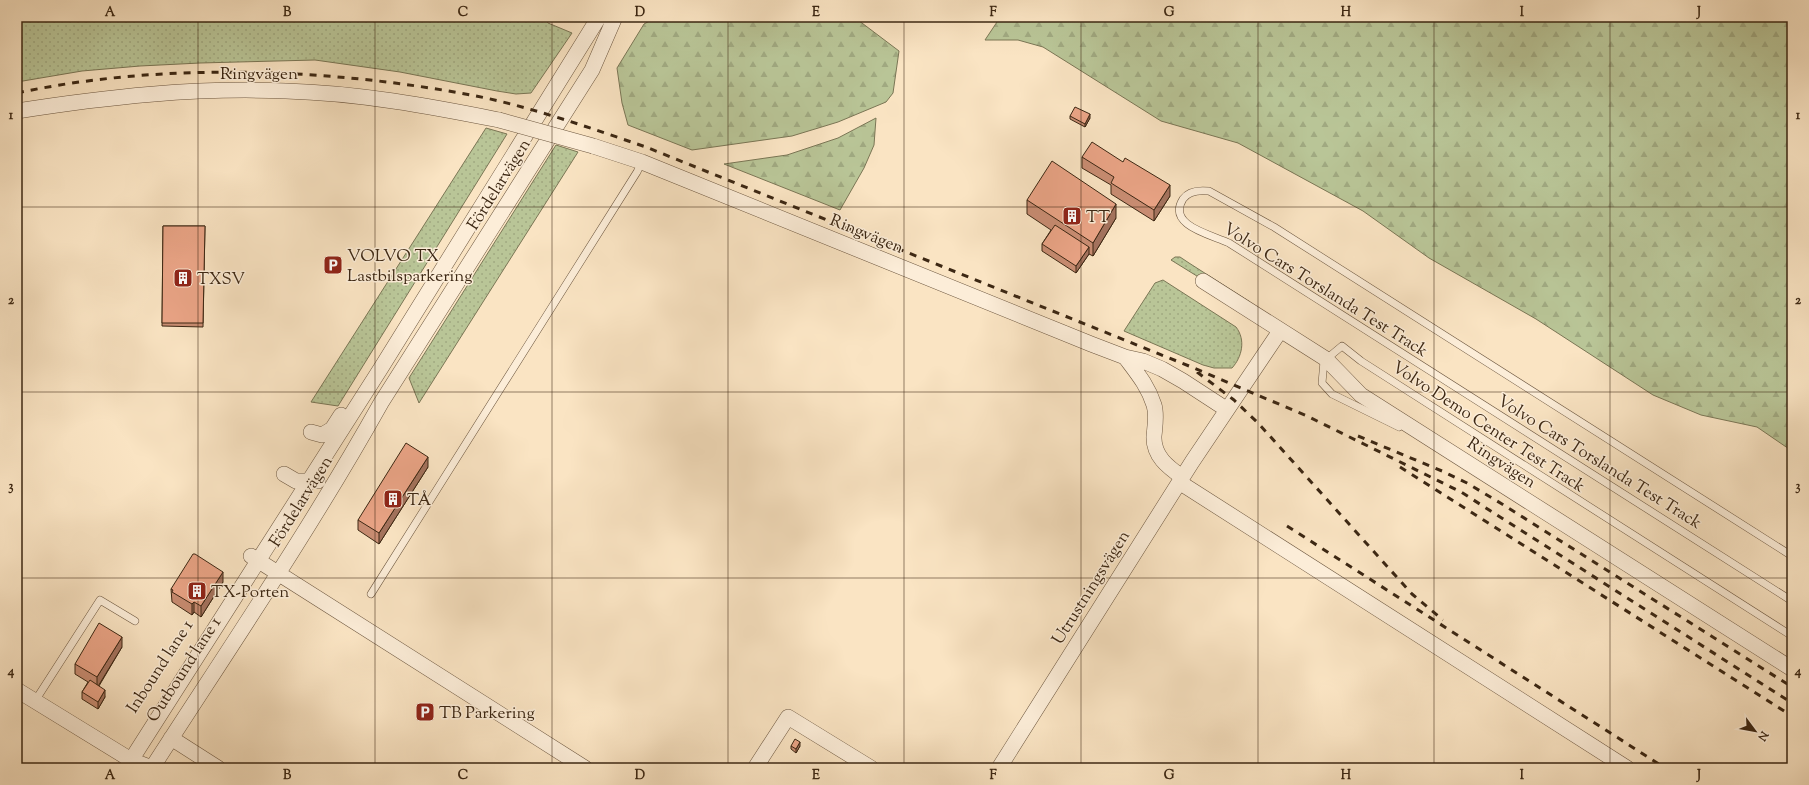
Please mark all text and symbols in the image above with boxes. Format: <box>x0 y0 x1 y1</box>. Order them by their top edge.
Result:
text: A <box>105 4 116 22</box>
text: B <box>283 4 292 22</box>
text: C <box>458 4 468 22</box>
text: D <box>635 4 645 22</box>
text: E <box>812 4 820 22</box>
text: F <box>989 4 997 22</box>
text: G <box>1164 4 1175 22</box>
text: H <box>1341 4 1352 22</box>
text: I <box>1520 4 1525 22</box>
text: J <box>1696 4 1701 22</box>
street label: Ringvägen <box>220 63 298 87</box>
text: 1 <box>9 107 14 125</box>
text: 1 <box>1796 107 1801 125</box>
street label: Fördelarvägen <box>462 135 537 235</box>
building icon: TT <box>1061 205 1083 227</box>
place label: TT <box>1086 206 1110 230</box>
street label: Ringvägen <box>826 209 907 261</box>
street label: Volvo Cars Torslanda Test Track <box>1218 218 1432 364</box>
place label: VOLVO TX Lastbilsparkering <box>347 245 473 289</box>
parking icon: VOLVO TX Lastbilsparkering <box>322 254 344 276</box>
building icon: TXSV <box>172 267 194 289</box>
place label: TXSV <box>197 268 245 292</box>
text: 2 <box>8 292 15 310</box>
text: 2 <box>1795 292 1802 310</box>
street label: Volvo Demo Center Test Track <box>1387 356 1589 499</box>
street label: Volvo Cars Torslanda Test Track <box>1492 390 1706 536</box>
street label: Ringvägen <box>1462 432 1540 495</box>
street label: Fördelarvägen <box>264 452 339 552</box>
text: 3 <box>8 478 14 496</box>
text: 3 <box>1795 478 1801 496</box>
building icon: TÅ <box>382 488 404 510</box>
place label: TÅ <box>407 489 431 513</box>
street label: Utrustningsvägen <box>1047 526 1137 650</box>
building icon: TX-Porten <box>186 580 208 602</box>
place label: TX-Porten <box>211 581 289 605</box>
street label: Outbound lane 1 <box>142 613 228 727</box>
street label: Inbound lane 1 <box>122 616 200 718</box>
text: 4 <box>7 663 15 681</box>
text: 4 <box>1794 663 1802 681</box>
parking icon: TB Parkering <box>414 701 436 723</box>
place label: TB Parkering <box>439 702 535 726</box>
north arrow <box>1735 711 1775 751</box>
text: N <box>1753 727 1772 744</box>
text: A <box>105 767 116 785</box>
text: B <box>283 767 292 785</box>
text: C <box>458 767 468 785</box>
text: D <box>635 767 645 785</box>
text: E <box>812 767 820 785</box>
text: F <box>989 767 997 785</box>
text: G <box>1164 767 1175 785</box>
text: H <box>1341 767 1352 785</box>
text: I <box>1520 767 1525 785</box>
text: J <box>1696 767 1701 785</box>

